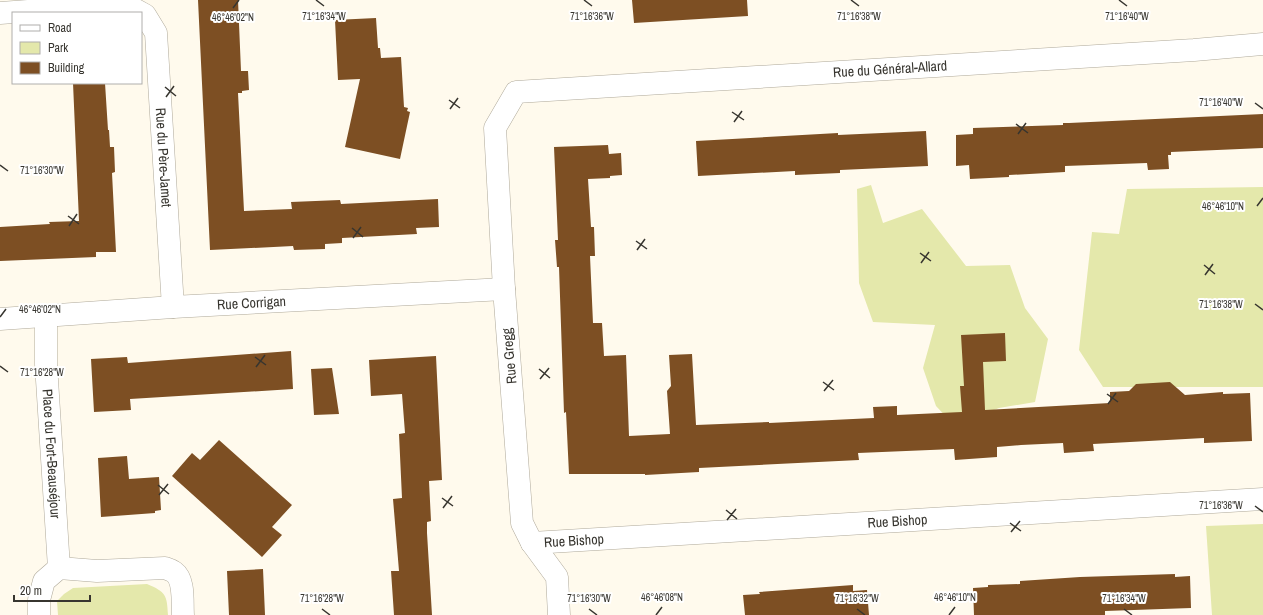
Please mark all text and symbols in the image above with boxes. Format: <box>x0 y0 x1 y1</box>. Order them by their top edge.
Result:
text: 71°16'34"W <box>302 10 346 23</box>
text: 71°16'36"W <box>570 10 614 23</box>
text: 71°16'38"W <box>837 10 881 23</box>
text: 71°16'40"W <box>1105 10 1149 23</box>
text: 46°46'02"N <box>212 11 254 24</box>
legend <box>12 12 142 84</box>
text: Road <box>48 20 72 36</box>
text: Park <box>48 40 68 56</box>
street label: Rue du Général-Allard <box>832 56 948 81</box>
text: Building <box>48 60 85 76</box>
text: 71°16'40"W <box>1199 96 1243 109</box>
street label: Rue du Père-Jamet <box>152 107 176 208</box>
text: 71°16'30"W <box>20 164 64 177</box>
text: 46°46'10"N <box>1202 200 1244 213</box>
street label: Rue Corrigan <box>217 292 286 314</box>
text: 71°16'38"W <box>1199 298 1243 311</box>
text: 46°46'02"N <box>19 303 61 316</box>
street label: Rue Gregg <box>498 327 520 385</box>
text: 71°16'28"W <box>20 366 64 379</box>
street label: Place du Fort-Beauséjour <box>39 388 65 519</box>
text: 71°16'36"W <box>1199 499 1243 512</box>
street label: Rue Bishop <box>867 510 928 532</box>
street label: Rue Bishop <box>543 530 604 551</box>
scale bar <box>14 577 90 603</box>
text: 20 m <box>20 583 42 599</box>
text: 46°46'08"N <box>641 591 683 604</box>
text: 46°46'10"N <box>934 591 976 604</box>
text: 71°16'28"W <box>300 592 344 605</box>
text: 71°16'30"W <box>567 592 611 605</box>
text: 71°16'32"W <box>835 592 879 605</box>
text: 71°16'34"W <box>1102 592 1146 605</box>

